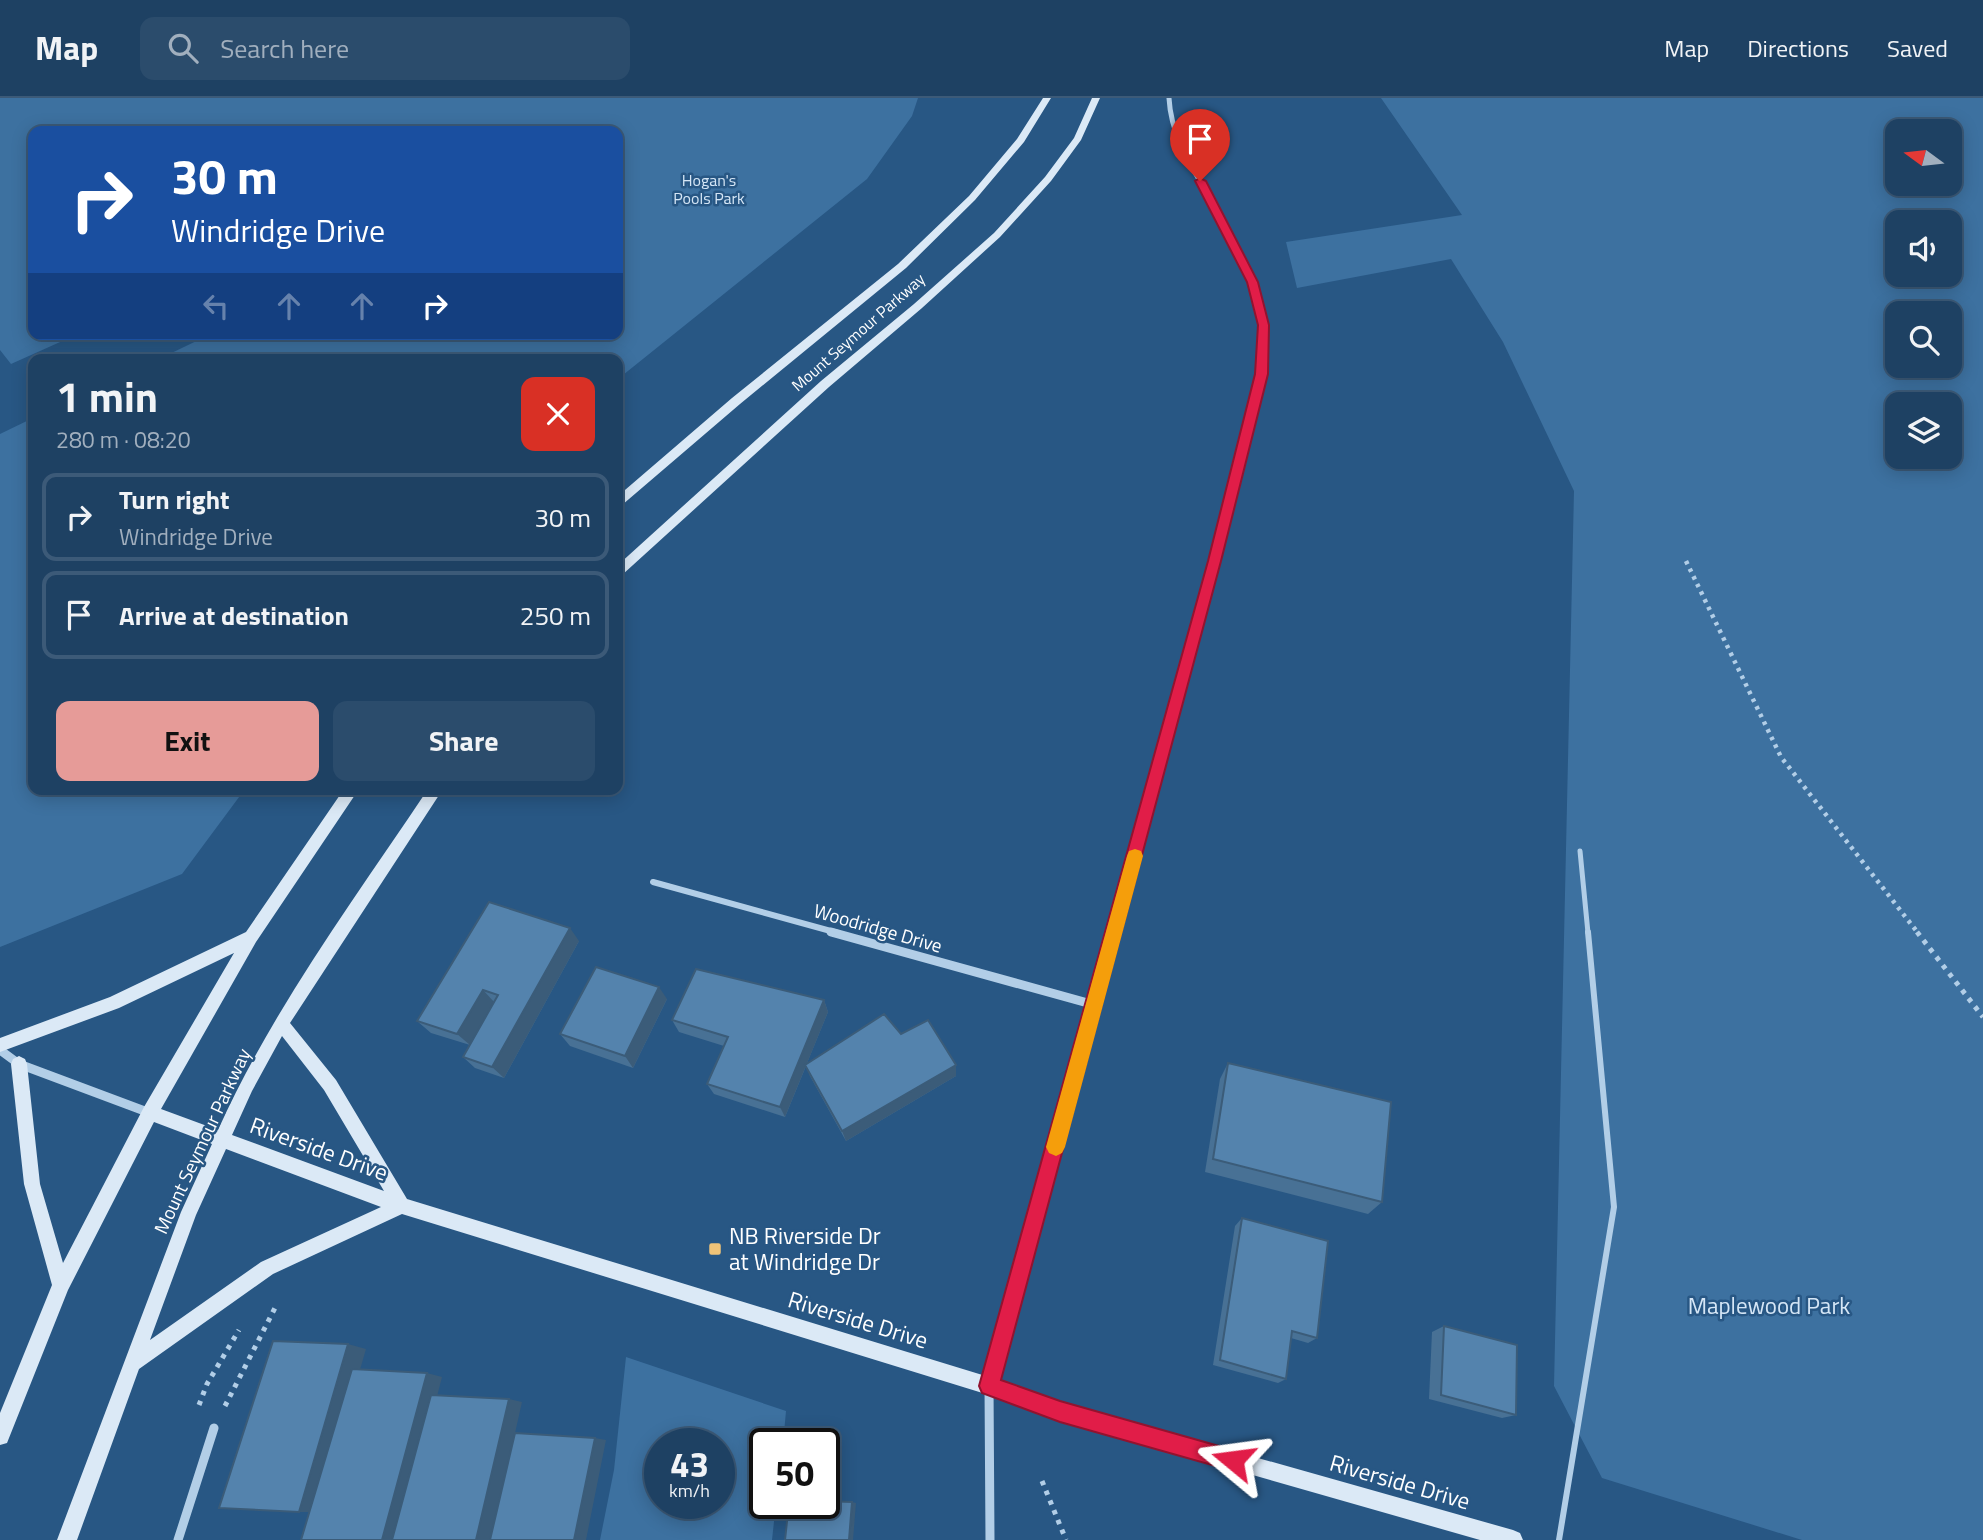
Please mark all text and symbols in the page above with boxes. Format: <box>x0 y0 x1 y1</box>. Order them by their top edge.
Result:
search box <box>140 17 630 80</box>
text: Map <box>35 23 98 73</box>
icon: search <box>164 29 202 67</box>
text: Search here <box>220 29 349 68</box>
text: Map <box>1664 30 1709 66</box>
text: Directions <box>1747 30 1849 66</box>
text: Saved <box>1887 30 1948 66</box>
pin <box>1170 109 1230 181</box>
north arrow <box>1885 119 1962 196</box>
map controls <box>1885 119 1962 469</box>
icon: arrive <box>1181 120 1219 158</box>
text: 30 m <box>171 138 278 213</box>
icon: right <box>56 154 147 245</box>
park label: Hogan's Pools Park <box>673 168 745 210</box>
text: Windridge Drive <box>171 206 385 254</box>
button: sound <box>1885 210 1962 287</box>
street label: Mount Seymour Parkway <box>786 267 930 397</box>
icon: left <box>197 287 235 325</box>
icon: ahead <box>270 287 308 325</box>
icon: ahead <box>343 287 381 325</box>
icon: right <box>416 287 454 325</box>
button: search <box>1885 301 1962 378</box>
text: 1 min <box>56 364 158 428</box>
button: close <box>521 377 595 451</box>
button: layers <box>1885 392 1962 469</box>
text: 280 m · 08:20 <box>56 422 191 457</box>
text: Turn right <box>119 480 230 519</box>
icon: right <box>60 498 98 536</box>
text: 30 m <box>534 498 591 537</box>
text: Windridge Drive <box>119 519 273 554</box>
icon: arrive <box>60 596 98 634</box>
text: Arrive at destination <box>119 596 349 635</box>
text: 250 m <box>520 596 591 635</box>
button: Exit <box>56 701 319 781</box>
button: Share <box>333 701 595 781</box>
street label: Woodridge Drive <box>810 895 946 960</box>
street label: Mount Seymour Parkway <box>146 1043 257 1238</box>
street label: Riverside Drive <box>245 1107 393 1190</box>
place label: NB Riverside Dr at Windridge Dr <box>729 1218 881 1279</box>
marker: NB Riverside Dr at Windridge Dr <box>707 1241 723 1257</box>
street label: Riverside Drive <box>784 1282 932 1357</box>
park label: Maplewood Park <box>1688 1288 1850 1323</box>
position arrow <box>1196 1423 1270 1497</box>
speed limit sign: 50 <box>749 1428 840 1519</box>
text: 43 <box>670 1437 709 1491</box>
street label: Riverside Drive <box>1326 1445 1474 1518</box>
text: km/h <box>669 1477 710 1504</box>

